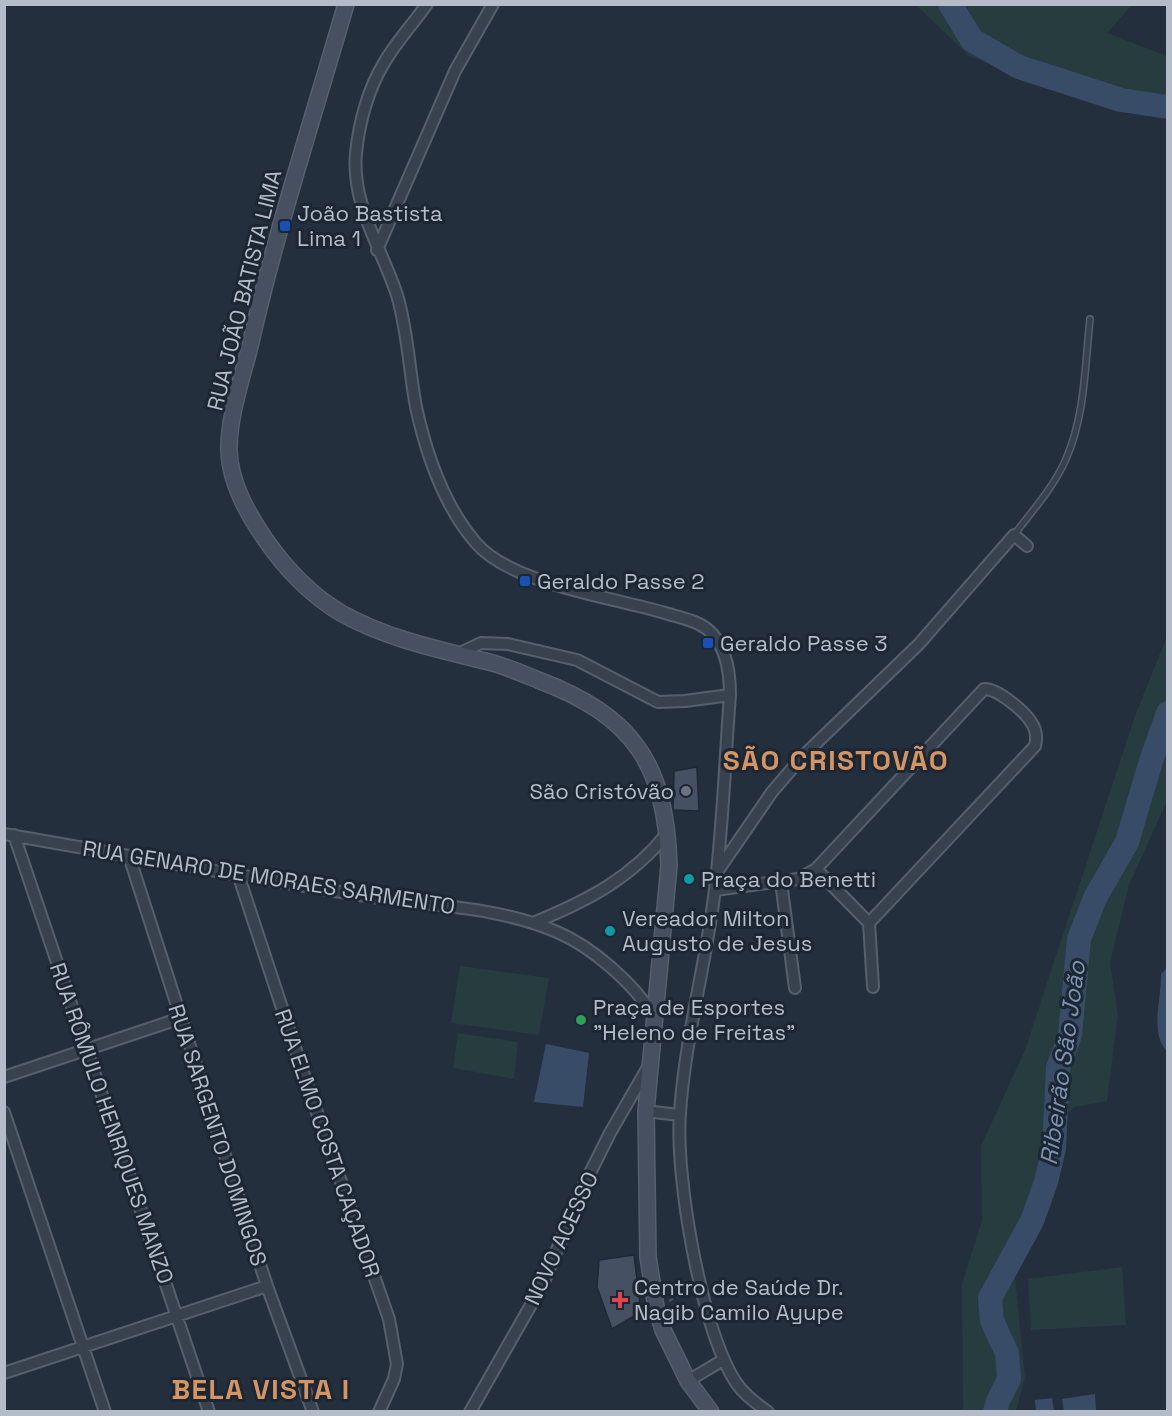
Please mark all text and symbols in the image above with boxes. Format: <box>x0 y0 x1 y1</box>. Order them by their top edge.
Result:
street label: RUA JOÃO BATISTA LIMA <box>201 167 288 413</box>
place label: João Bastista Lima 1 <box>297 199 443 252</box>
marker: João Bastista Lima 1 <box>278 219 292 233</box>
place label: Geraldo Passe 2 <box>537 567 705 595</box>
marker: Geraldo Passe 2 <box>518 574 532 588</box>
place label: Geraldo Passe 3 <box>720 629 888 657</box>
marker: Geraldo Passe 3 <box>701 636 715 650</box>
district label: SÃO CRISTOVÃO <box>723 742 949 778</box>
place label: São Cristóvão <box>529 777 674 805</box>
marker: São Cristóvão <box>679 784 693 798</box>
street label: RUA GENARO DE MORAES SARMENTO <box>81 834 457 920</box>
place label: Praça do Benetti <box>701 865 876 893</box>
marker: Praça do Benetti <box>682 872 696 886</box>
place label: Vereador Milton Augusto de Jesus <box>622 904 812 957</box>
marker: Vereador Milton Augusto de Jesus <box>603 924 617 938</box>
water label: Ribeirão São João <box>1033 958 1092 1167</box>
street label: RUA RÔMULO HENRIQUES MANZO <box>44 959 180 1287</box>
place label: Praça de Esportes "Heleno de Freitas" <box>593 993 795 1046</box>
street label: RUA SARGENTO DOMINGOS <box>162 1000 274 1270</box>
street label: RUA ELMO COSTA CAÇADOR <box>269 1005 387 1281</box>
marker: Praça de Esportes "Heleno de Freitas" <box>574 1013 588 1027</box>
street label: NOVO ACESSO <box>518 1167 604 1309</box>
place label: Centro de Saúde Dr. Nagib Camilo Ayupe <box>634 1273 844 1326</box>
marker: Centro de Saúde Dr. Nagib Camilo Ayupe <box>611 1291 629 1309</box>
district label: BELA VISTA I <box>171 1371 351 1407</box>

